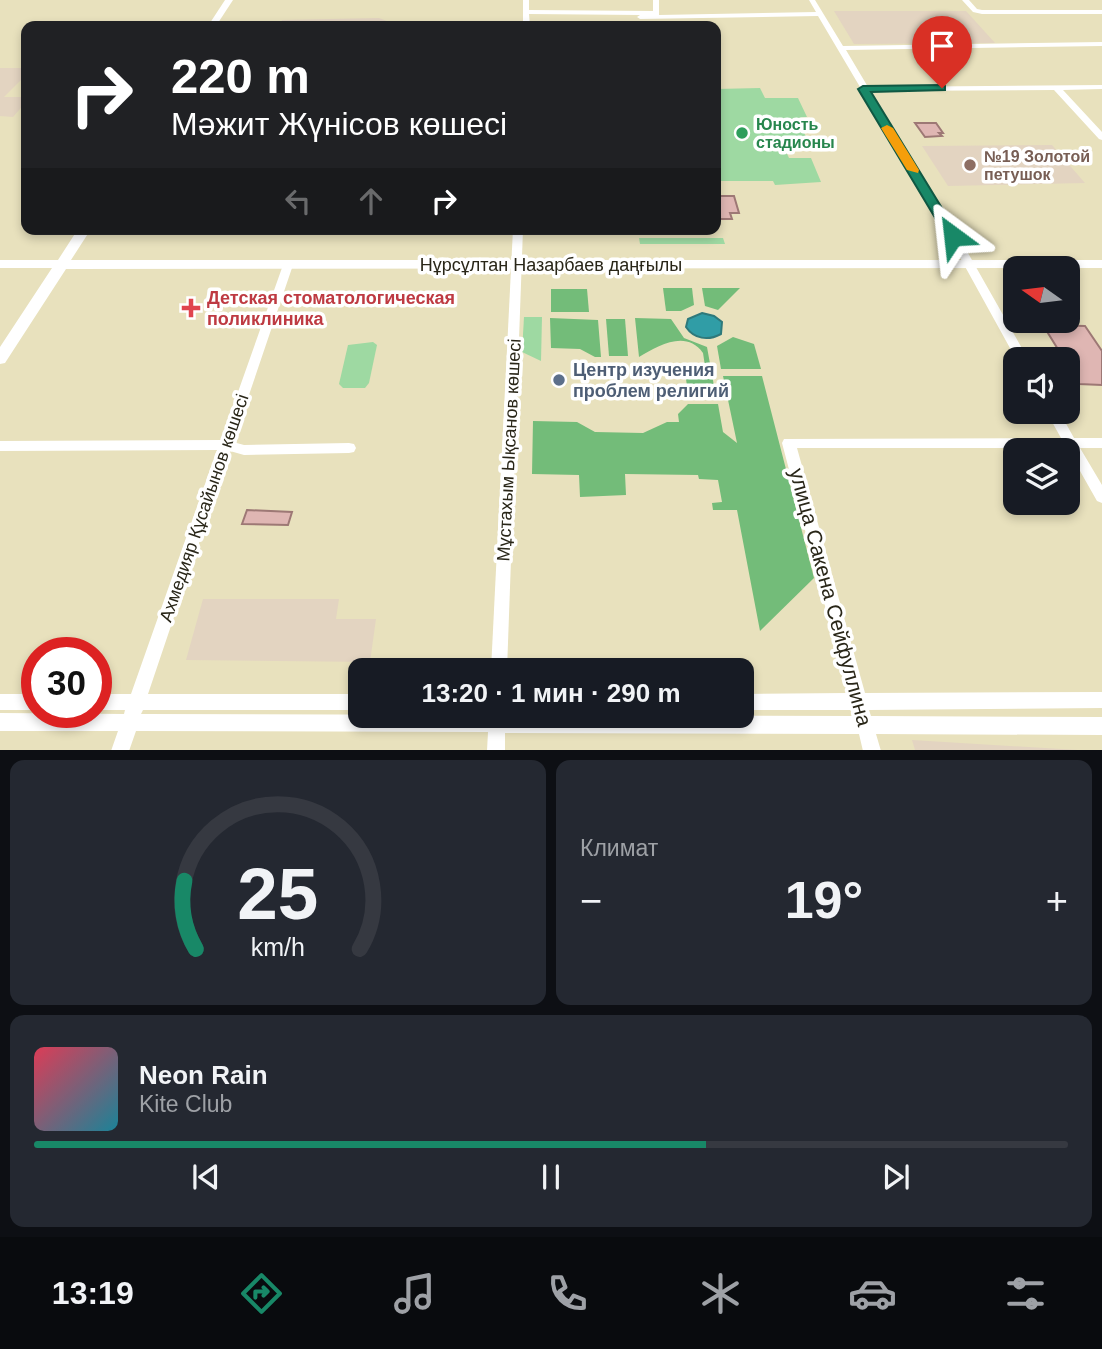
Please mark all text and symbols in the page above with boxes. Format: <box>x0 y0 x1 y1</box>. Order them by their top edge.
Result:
pin <box>912 16 972 88</box>
icon: arrive <box>923 27 961 65</box>
icon: right <box>56 49 147 140</box>
text: 220 m <box>171 49 310 103</box>
text: Мәжит Жүнісов көшесі <box>171 106 507 142</box>
place label: Юность стадионы <box>756 116 835 151</box>
marker: Юность стадионы <box>734 125 750 141</box>
place label: №19 Золотой петушок <box>984 148 1090 183</box>
marker: №19 Золотой петушок <box>962 157 978 173</box>
icon: left <box>279 182 317 220</box>
icon: ahead <box>352 182 390 220</box>
icon: right <box>425 182 463 220</box>
position arrow <box>916 199 990 273</box>
street label: Нұрсұлтан Назарбаев даңғылы <box>420 255 682 275</box>
north arrow <box>1003 256 1080 332</box>
map controls <box>1003 256 1080 515</box>
place label: Детская стоматологическая поликлиника <box>207 288 455 329</box>
marker: Детская стоматологическая поликлиника <box>181 298 201 318</box>
street label: Мұстахым Ықсанов көшесі <box>493 338 525 562</box>
button: sound <box>1003 347 1080 424</box>
place label: Центр изучения проблем религий <box>573 360 729 401</box>
marker: Центр изучения проблем религий <box>551 372 567 388</box>
street label: Ахмедияр Құсайынов көшесі <box>156 391 252 625</box>
button: layers <box>1003 438 1080 515</box>
street label: улица Сакена Сейфуллина <box>785 466 877 729</box>
speed limit sign: 30 <box>21 637 112 728</box>
text: 13:20 · 1 мин · 290 m <box>421 678 681 708</box>
text: Климат <box>580 835 658 861</box>
text: 25 <box>238 853 318 934</box>
text: 19° <box>785 871 863 929</box>
text: − <box>580 880 602 922</box>
text: + <box>1046 880 1068 922</box>
text: km/h <box>251 932 305 960</box>
text: Neon Rain <box>139 1060 268 1090</box>
text: Kite Club <box>139 1091 232 1117</box>
icon: previous <box>187 1158 225 1196</box>
icon: pause <box>532 1158 570 1196</box>
icon: next <box>877 1158 915 1196</box>
icon: directions <box>237 1269 286 1318</box>
icon: music <box>390 1269 439 1318</box>
icon: phone <box>543 1269 592 1318</box>
icon: climate <box>696 1269 745 1318</box>
icon: car <box>848 1269 897 1318</box>
icon: filters <box>1001 1269 1050 1318</box>
text: 13:19 <box>52 1275 134 1311</box>

